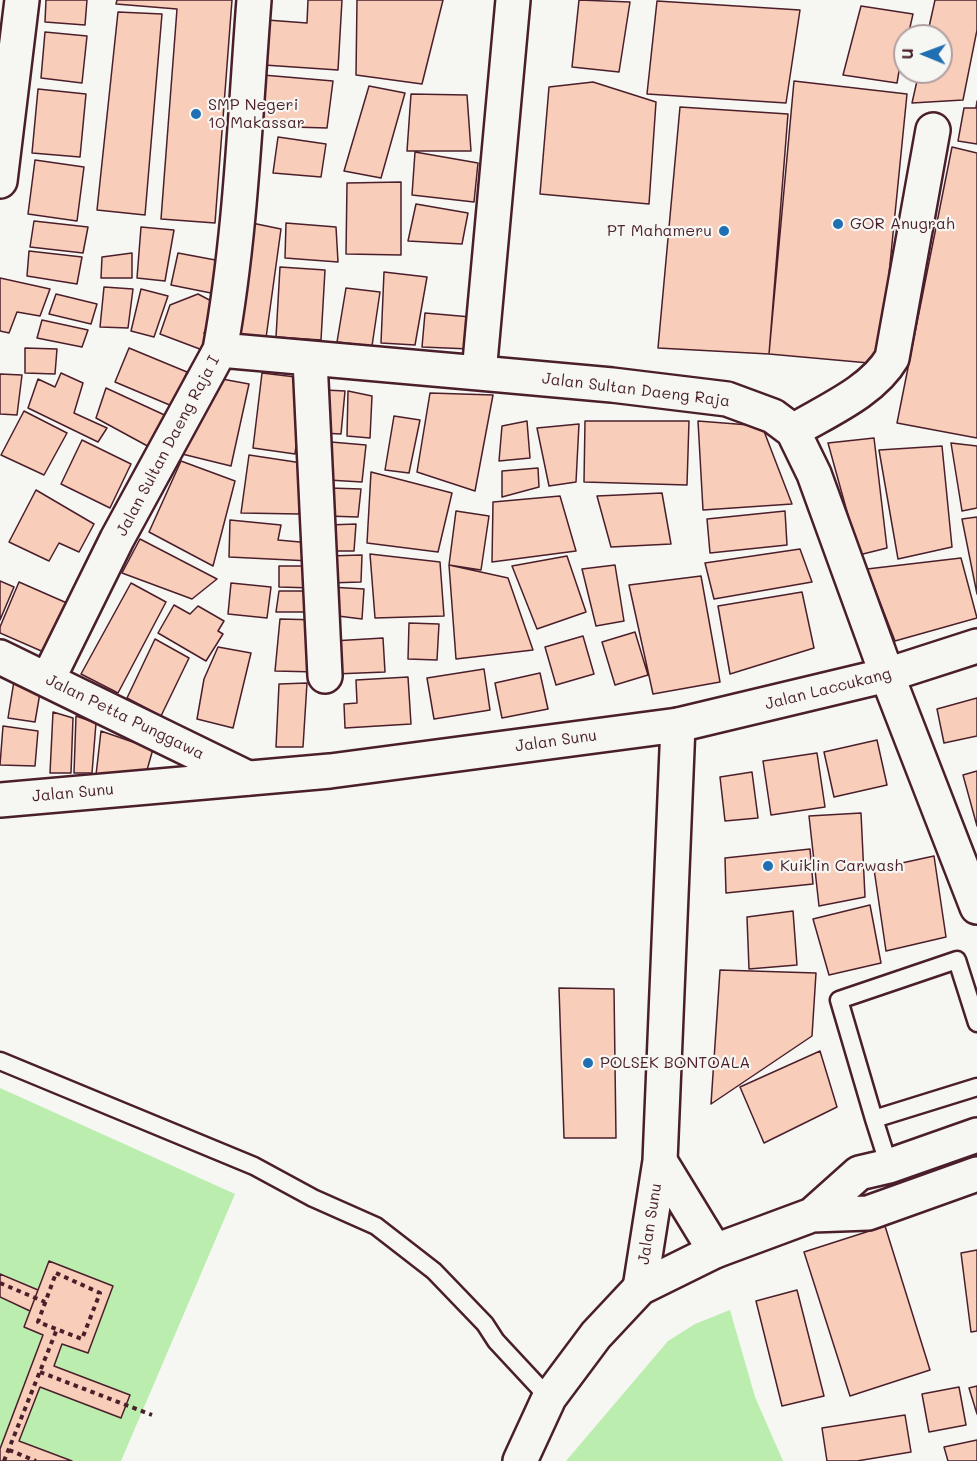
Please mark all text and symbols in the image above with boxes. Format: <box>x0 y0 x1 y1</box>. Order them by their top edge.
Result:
north arrow <box>893 24 953 84</box>
text: U <box>896 48 917 60</box>
place label: SMP Negeri 10 Makassar <box>208 95 305 133</box>
marker: SMP Negeri 10 Makassar <box>189 107 203 121</box>
place label: GOR Anugrah <box>850 214 955 234</box>
marker: GOR Anugrah <box>831 217 845 231</box>
place label: PT Mahameru <box>607 221 712 241</box>
marker: PT Mahameru <box>717 224 731 238</box>
street label: Jalan Sultan Daeng Raja I <box>112 353 224 539</box>
street label: Jalan Sultan Daeng Raja <box>541 369 731 411</box>
street label: Jalan Laccukang <box>763 664 893 714</box>
street label: Jalan Petta Punggawa <box>43 670 207 764</box>
street label: Jalan Sunu <box>514 726 598 756</box>
street label: Jalan Sunu <box>31 780 115 806</box>
place label: Kuiklin Carwash <box>780 856 903 876</box>
marker: Kuiklin Carwash <box>761 859 775 873</box>
place label: POLSEK BONTOALA <box>600 1053 750 1073</box>
marker: POLSEK BONTOALA <box>581 1056 595 1070</box>
street label: Jalan Sunu <box>634 1182 666 1266</box>

